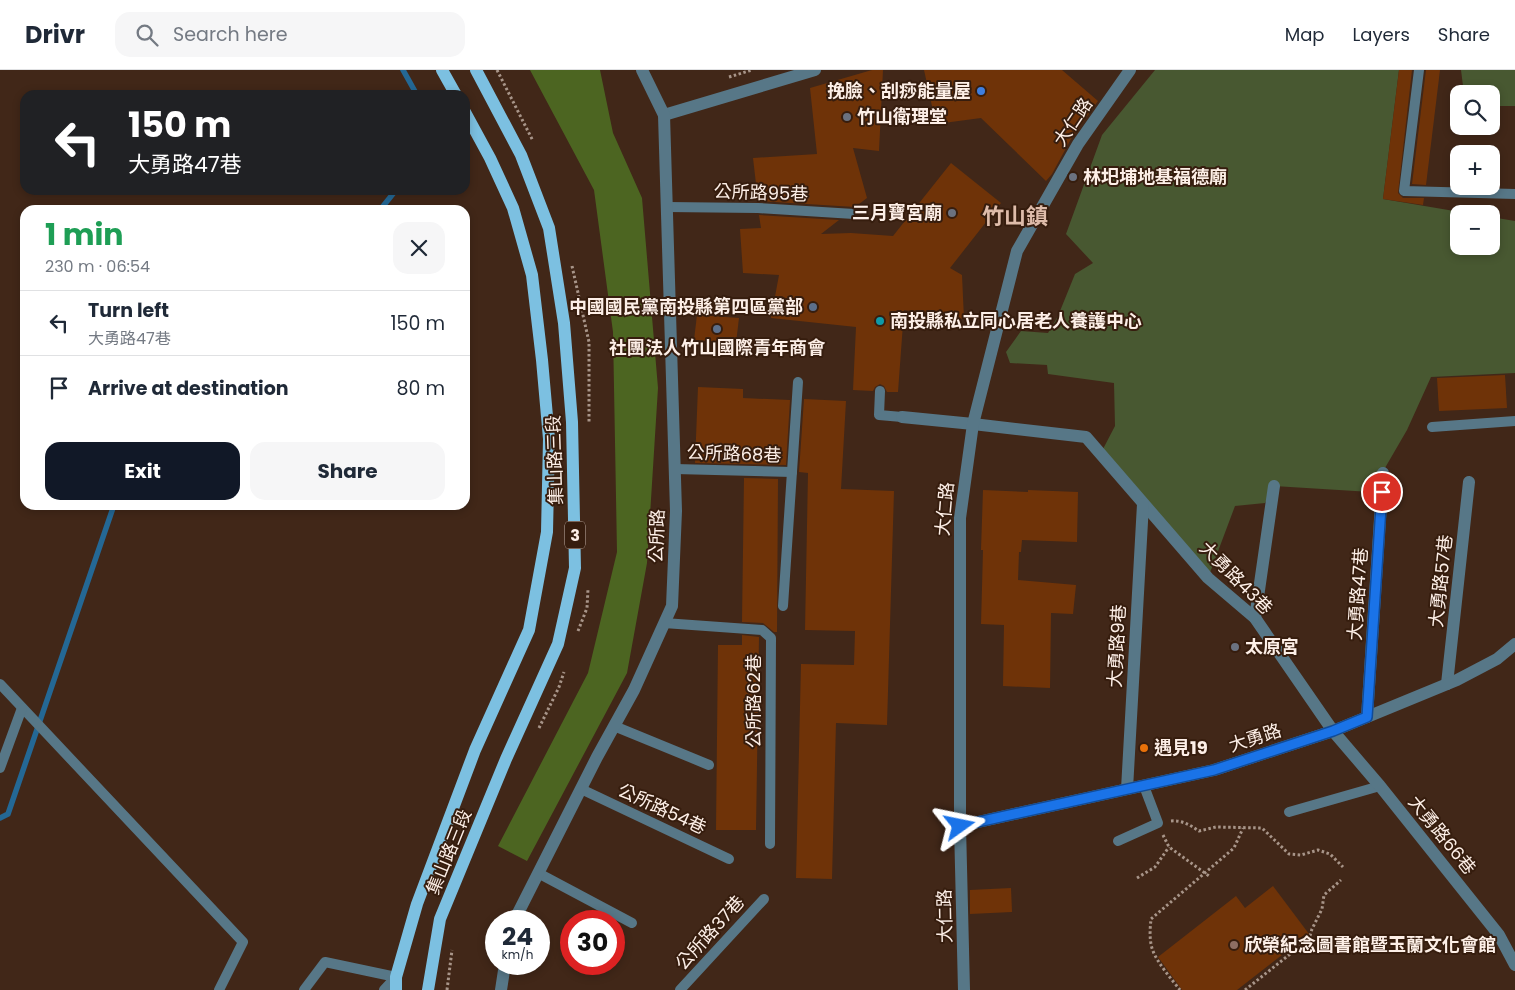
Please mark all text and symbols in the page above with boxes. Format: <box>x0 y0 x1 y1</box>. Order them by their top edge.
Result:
search box <box>115 12 465 57</box>
text: Drivr <box>25 18 85 51</box>
icon: search <box>133 21 161 49</box>
text: Search here <box>173 21 288 48</box>
text: Map <box>1285 22 1325 47</box>
text: Layers <box>1353 22 1410 47</box>
text: Share <box>1438 22 1490 47</box>
place label: 挽臉、刮痧能量屋 <box>827 78 971 103</box>
marker: 挽臉、刮痧能量屋 <box>975 85 987 97</box>
map controls <box>1450 85 1500 255</box>
button: search <box>1450 85 1500 135</box>
street label: 大仁路 <box>1047 92 1098 151</box>
text: 150 m <box>128 100 231 149</box>
place label: 竹山衛理堂 <box>857 104 947 129</box>
icon: left <box>45 110 110 175</box>
marker: 竹山衛理堂 <box>841 111 853 123</box>
button: + <box>1450 145 1500 195</box>
text: 大勇路47巷 <box>128 149 242 180</box>
place label: 林圯埔地基福德廟 <box>1083 164 1227 189</box>
marker: 林圯埔地基福德廟 <box>1067 171 1079 183</box>
street label: 公所路95巷 <box>713 178 809 207</box>
place label: 三月寶宮廟 <box>852 200 942 225</box>
district label: 竹山鎮 <box>982 201 1048 232</box>
button: − <box>1450 205 1500 255</box>
marker: 三月寶宮廟 <box>946 207 958 219</box>
text: 1 min <box>45 213 123 256</box>
button: close <box>393 222 445 274</box>
text: 230 m · 06:54 <box>45 255 150 278</box>
place label: 中國國民黨南投縣第四區黨部 <box>569 294 803 319</box>
text: Turn left <box>88 297 169 324</box>
marker: 中國國民黨南投縣第四區黨部 <box>807 301 819 313</box>
place label: 南投縣私立同心居老人養護中心 <box>890 308 1142 333</box>
icon: left <box>45 309 73 337</box>
text: 150 m <box>390 310 445 337</box>
marker: 南投縣私立同心居老人養護中心 <box>874 315 886 327</box>
marker: 社團法人竹山國際青年商會 <box>711 323 723 335</box>
text: 大勇路47巷 <box>88 327 171 350</box>
place label: 社團法人竹山國際青年商會 <box>609 335 826 360</box>
icon: arrive <box>45 374 73 402</box>
text: Arrive at destination <box>88 375 289 402</box>
text: 80 m <box>396 375 445 402</box>
street label: 集山路三段 <box>540 415 569 505</box>
street label: 公所路68巷 <box>686 439 782 468</box>
button: Exit <box>45 442 240 500</box>
button: Share <box>250 442 445 500</box>
pin <box>1361 471 1403 513</box>
icon: arrive <box>1368 478 1396 506</box>
street label: 大仁路 <box>930 481 959 537</box>
street label: 公所路 <box>643 509 670 563</box>
road number: 3 <box>565 522 585 548</box>
street label: 大勇路57巷 <box>1423 533 1458 629</box>
street label: 大勇路43巷 <box>1194 536 1278 620</box>
street label: 大勇路47巷 <box>1342 547 1373 641</box>
street label: 大勇路9巷 <box>1102 604 1131 688</box>
place label: 太原宮 <box>1245 634 1299 659</box>
marker: 太原宮 <box>1229 641 1241 653</box>
street label: 公所路62巷 <box>741 654 766 748</box>
street label: 大勇路 <box>1225 717 1284 758</box>
place label: 遇見19 <box>1154 735 1208 760</box>
marker: 遇見19 <box>1138 742 1150 754</box>
street label: 公所路54巷 <box>614 777 710 840</box>
street label: 大勇路66巷 <box>1403 790 1482 879</box>
position arrow <box>933 799 985 851</box>
street label: 集山路三段 <box>420 805 477 898</box>
street label: 大仁路 <box>932 889 957 943</box>
street label: 公所路37巷 <box>669 890 750 975</box>
speed limit sign: 30 <box>560 910 625 975</box>
text: 24 <box>502 919 533 954</box>
place label: 欣榮紀念圖書館暨玉蘭文化會館 <box>1244 932 1496 957</box>
marker: 欣榮紀念圖書館暨玉蘭文化會館 <box>1228 939 1240 951</box>
text: km/h <box>502 946 533 963</box>

